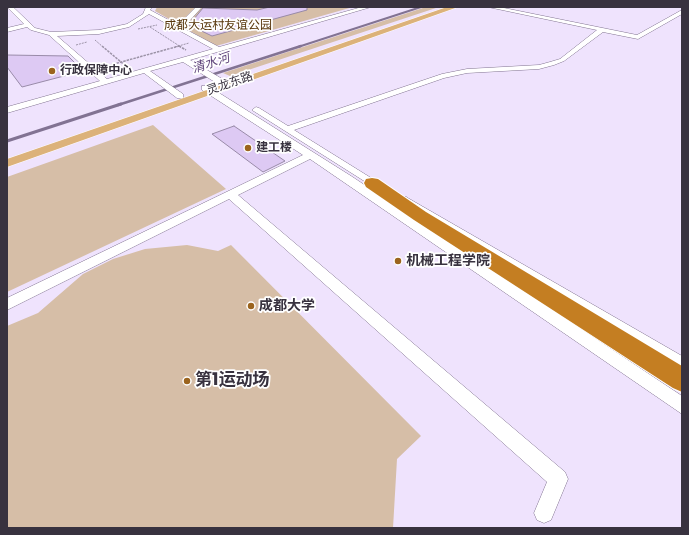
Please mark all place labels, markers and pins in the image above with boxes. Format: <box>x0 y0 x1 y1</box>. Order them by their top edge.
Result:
place label: 行政保障中心 <box>60 64 132 78</box>
marker: 行政保障中心 <box>47 66 57 76</box>
place label: 建工楼 <box>256 141 292 155</box>
marker: 建工楼 <box>243 143 253 153</box>
place label: 机械工程学院 <box>406 253 490 269</box>
marker: 机械工程学院 <box>393 256 403 266</box>
place label: 成都大学 <box>259 298 315 314</box>
marker: 成都大学 <box>246 301 256 311</box>
place label: 第1运动场 <box>195 371 269 391</box>
marker: 第1运动场 <box>182 376 192 386</box>

